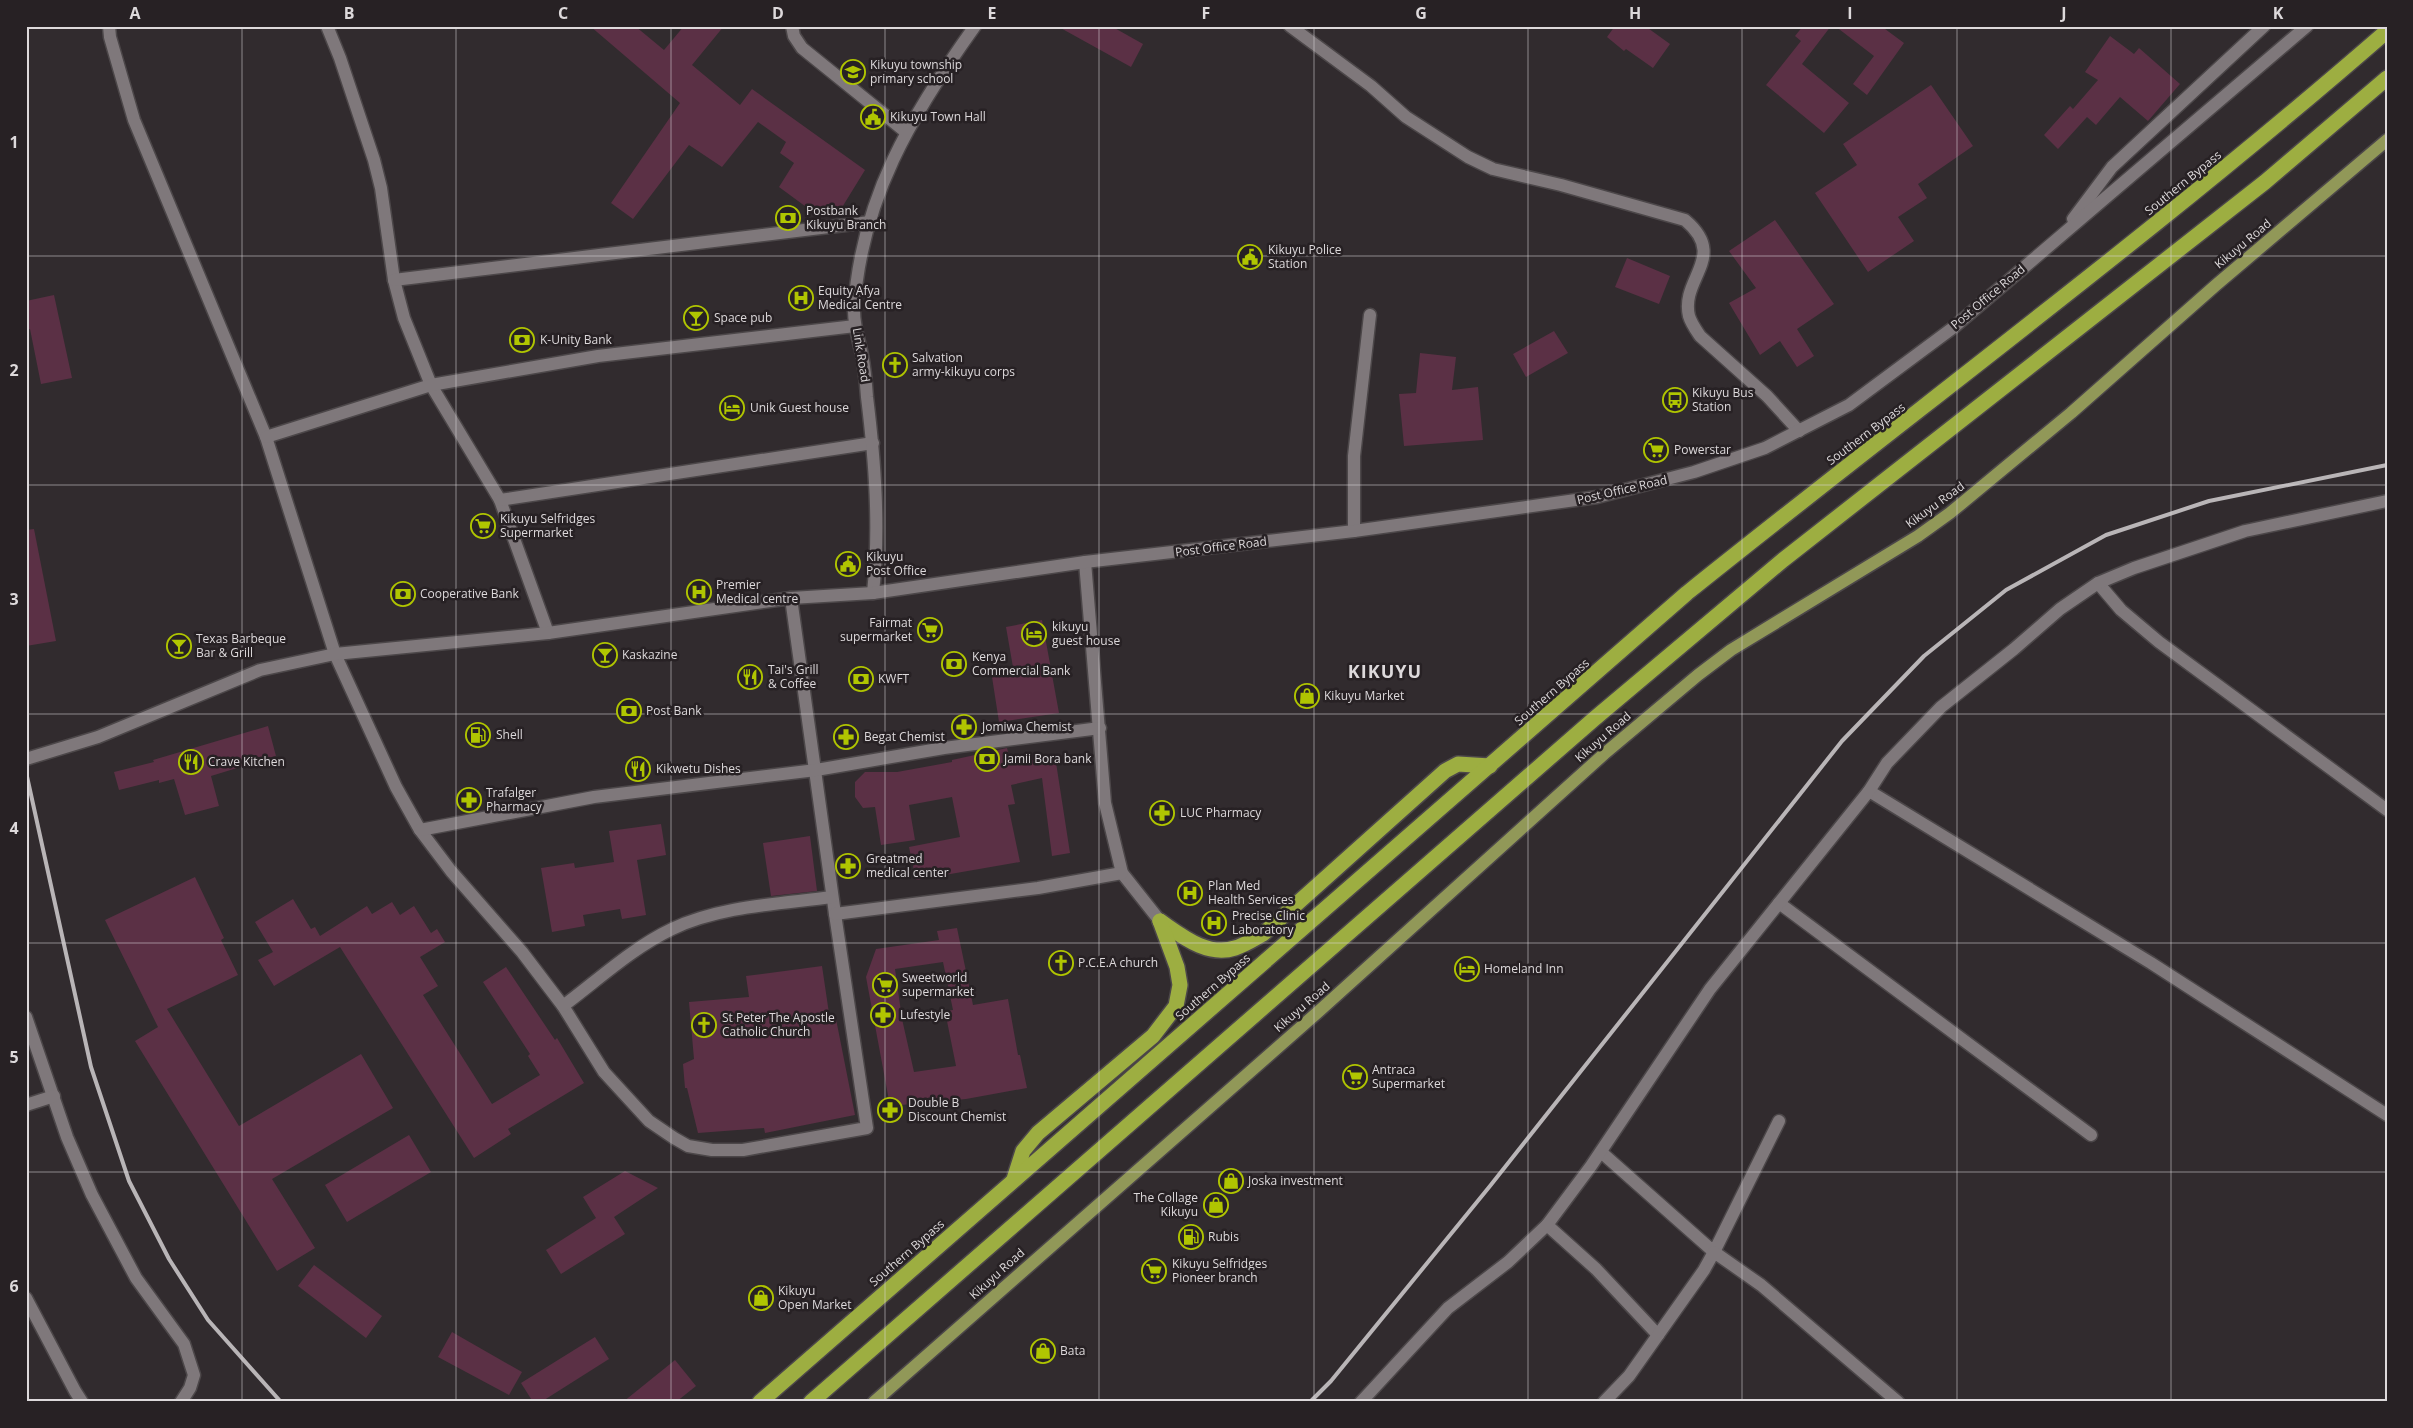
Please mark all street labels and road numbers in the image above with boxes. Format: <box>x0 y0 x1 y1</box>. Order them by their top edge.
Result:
street label: Southern Bypass <box>2141 146 2225 219</box>
street label: Kikuyu Road <box>2211 215 2275 272</box>
street label: Post Office Road <box>1947 260 2028 333</box>
street label: Link Road <box>849 327 874 383</box>
street label: Southern Bypass <box>1823 398 1909 469</box>
street label: Post Office Road <box>1575 471 1669 508</box>
street label: Kikuyu Road <box>1902 477 1968 532</box>
street label: Post Office Road <box>1174 532 1268 561</box>
street label: Southern Bypass <box>1511 654 1593 729</box>
street label: Kikuyu Road <box>1571 708 1634 766</box>
street label: Southern Bypass <box>1172 949 1254 1024</box>
street label: Kikuyu Road <box>1270 978 1333 1036</box>
street label: Southern Bypass <box>866 1215 948 1290</box>
street label: Kikuyu Road <box>965 1244 1028 1303</box>

